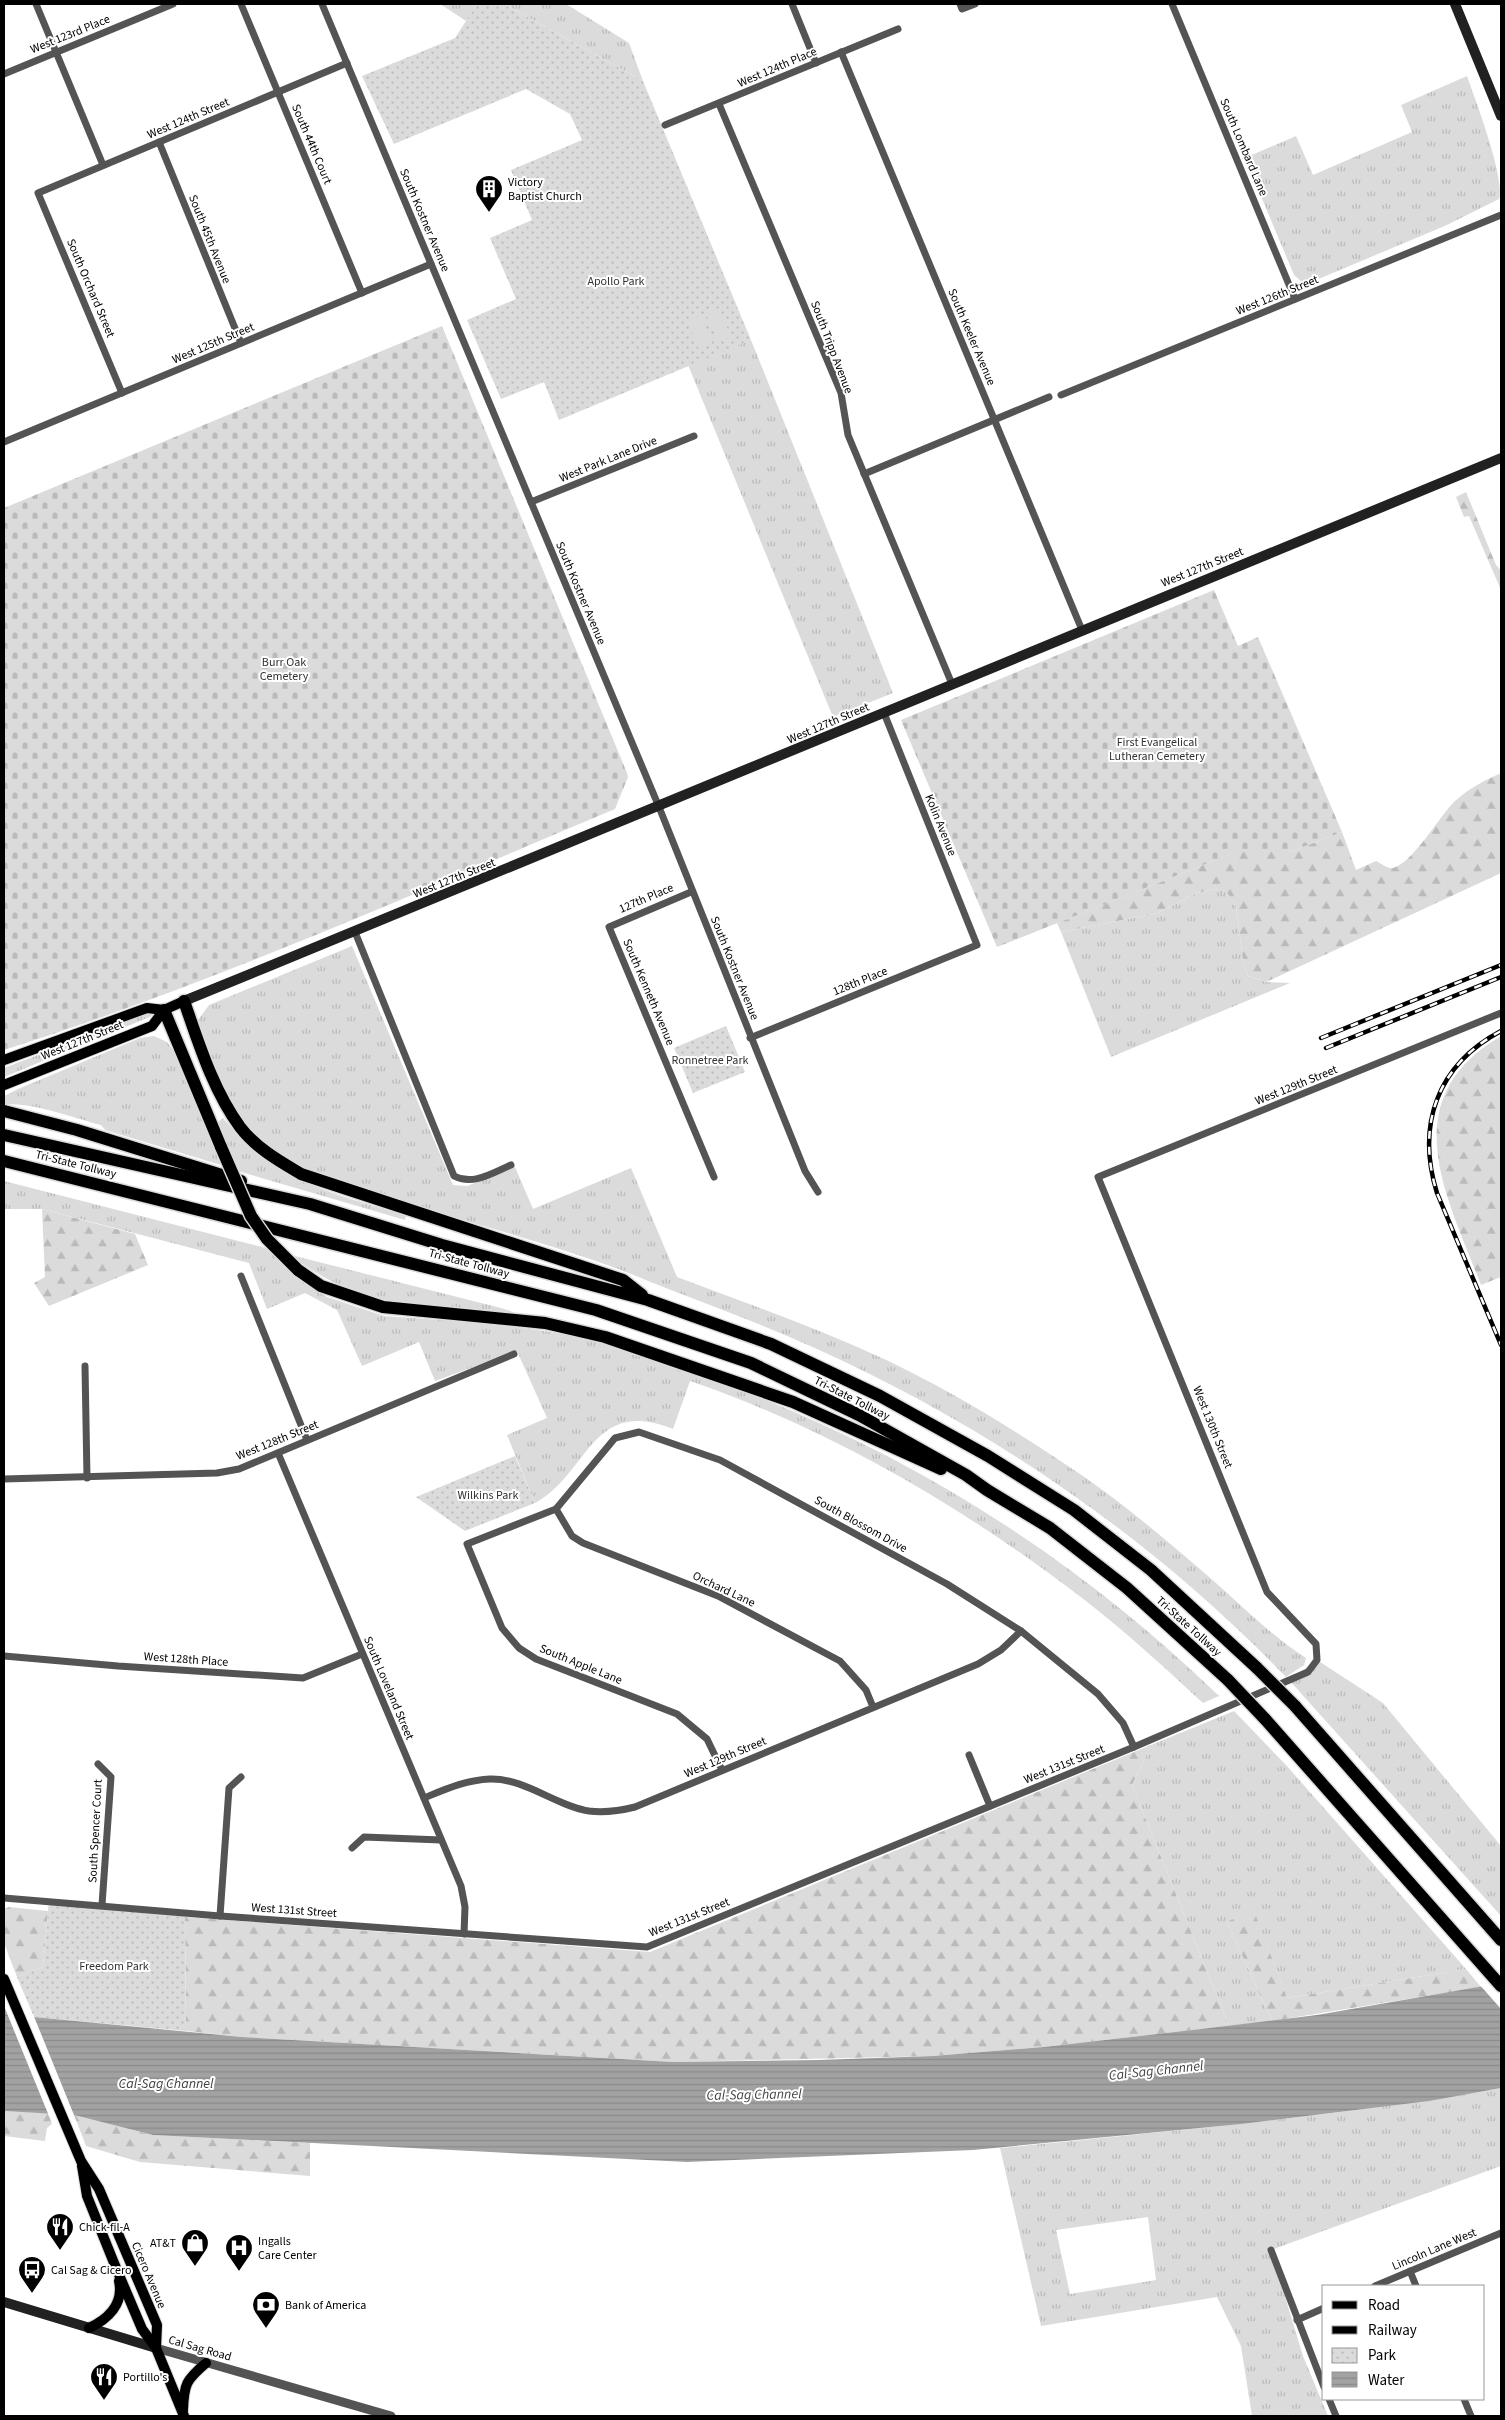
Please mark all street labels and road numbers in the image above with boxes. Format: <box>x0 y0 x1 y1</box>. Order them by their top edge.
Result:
street label: West 123rd Place <box>28 11 113 58</box>
street label: West 124th Place <box>735 43 819 92</box>
street label: West 124th Street <box>145 94 232 143</box>
street label: South Lombard Lane <box>1215 96 1272 199</box>
street label: South 44th Court <box>287 102 336 187</box>
street label: South Kostner Avenue <box>395 166 454 274</box>
street label: South 45th Avenue <box>184 192 235 286</box>
street label: South Orchard Street <box>62 236 119 340</box>
street label: West 126th Street <box>1233 271 1321 320</box>
street label: South Keeler Avenue <box>943 286 1000 388</box>
street label: South Tripp Avenue <box>806 298 857 396</box>
street label: West 125th Street <box>170 319 257 368</box>
street label: West Park Lane Drive <box>557 432 660 487</box>
street label: South Kostner Avenue <box>551 539 610 647</box>
street label: West 127th Street <box>1158 543 1246 592</box>
street label: West 127th Street <box>785 699 872 748</box>
street label: Kolin Avenue <box>920 792 961 859</box>
street label: West 127th Street <box>410 854 498 903</box>
street label: 127th Place <box>616 879 676 918</box>
street label: South Kostner Avenue <box>706 914 763 1023</box>
street label: South Kenneth Avenue <box>618 936 679 1048</box>
street label: 128th Place <box>830 963 890 1000</box>
street label: West 127th Street <box>38 1016 126 1065</box>
street label: West 129th Street <box>1252 1061 1340 1110</box>
street label: Tri-State Tollway <box>34 1146 119 1183</box>
street label: Tri-State Tollway <box>427 1245 512 1283</box>
street label: Tri-State Tollway <box>811 1372 893 1425</box>
street label: West 130th Street <box>1188 1383 1237 1471</box>
street label: West 128th Street <box>233 1416 321 1465</box>
street label: South Blossom Drive <box>811 1492 910 1557</box>
street label: Orchard Lane <box>690 1567 758 1611</box>
street label: Tri-State Tollway <box>1152 1592 1225 1661</box>
street label: South Loveland Street <box>359 1634 418 1743</box>
street label: South Apple Lane <box>537 1640 625 1689</box>
street label: West 128th Place <box>143 1648 229 1671</box>
street label: West 129th Street <box>682 1733 769 1782</box>
street label: West 131st Street <box>1021 1741 1107 1788</box>
street label: South Spencer Court <box>84 1779 107 1883</box>
street label: West 131st Street <box>646 1894 732 1941</box>
street label: West 131st Street <box>251 1899 337 1922</box>
street label: Lincoln Lane West <box>1389 2224 1479 2275</box>
street label: Cicero Avenue <box>127 2239 170 2311</box>
street label: Cal Sag Road <box>166 2331 233 2366</box>

